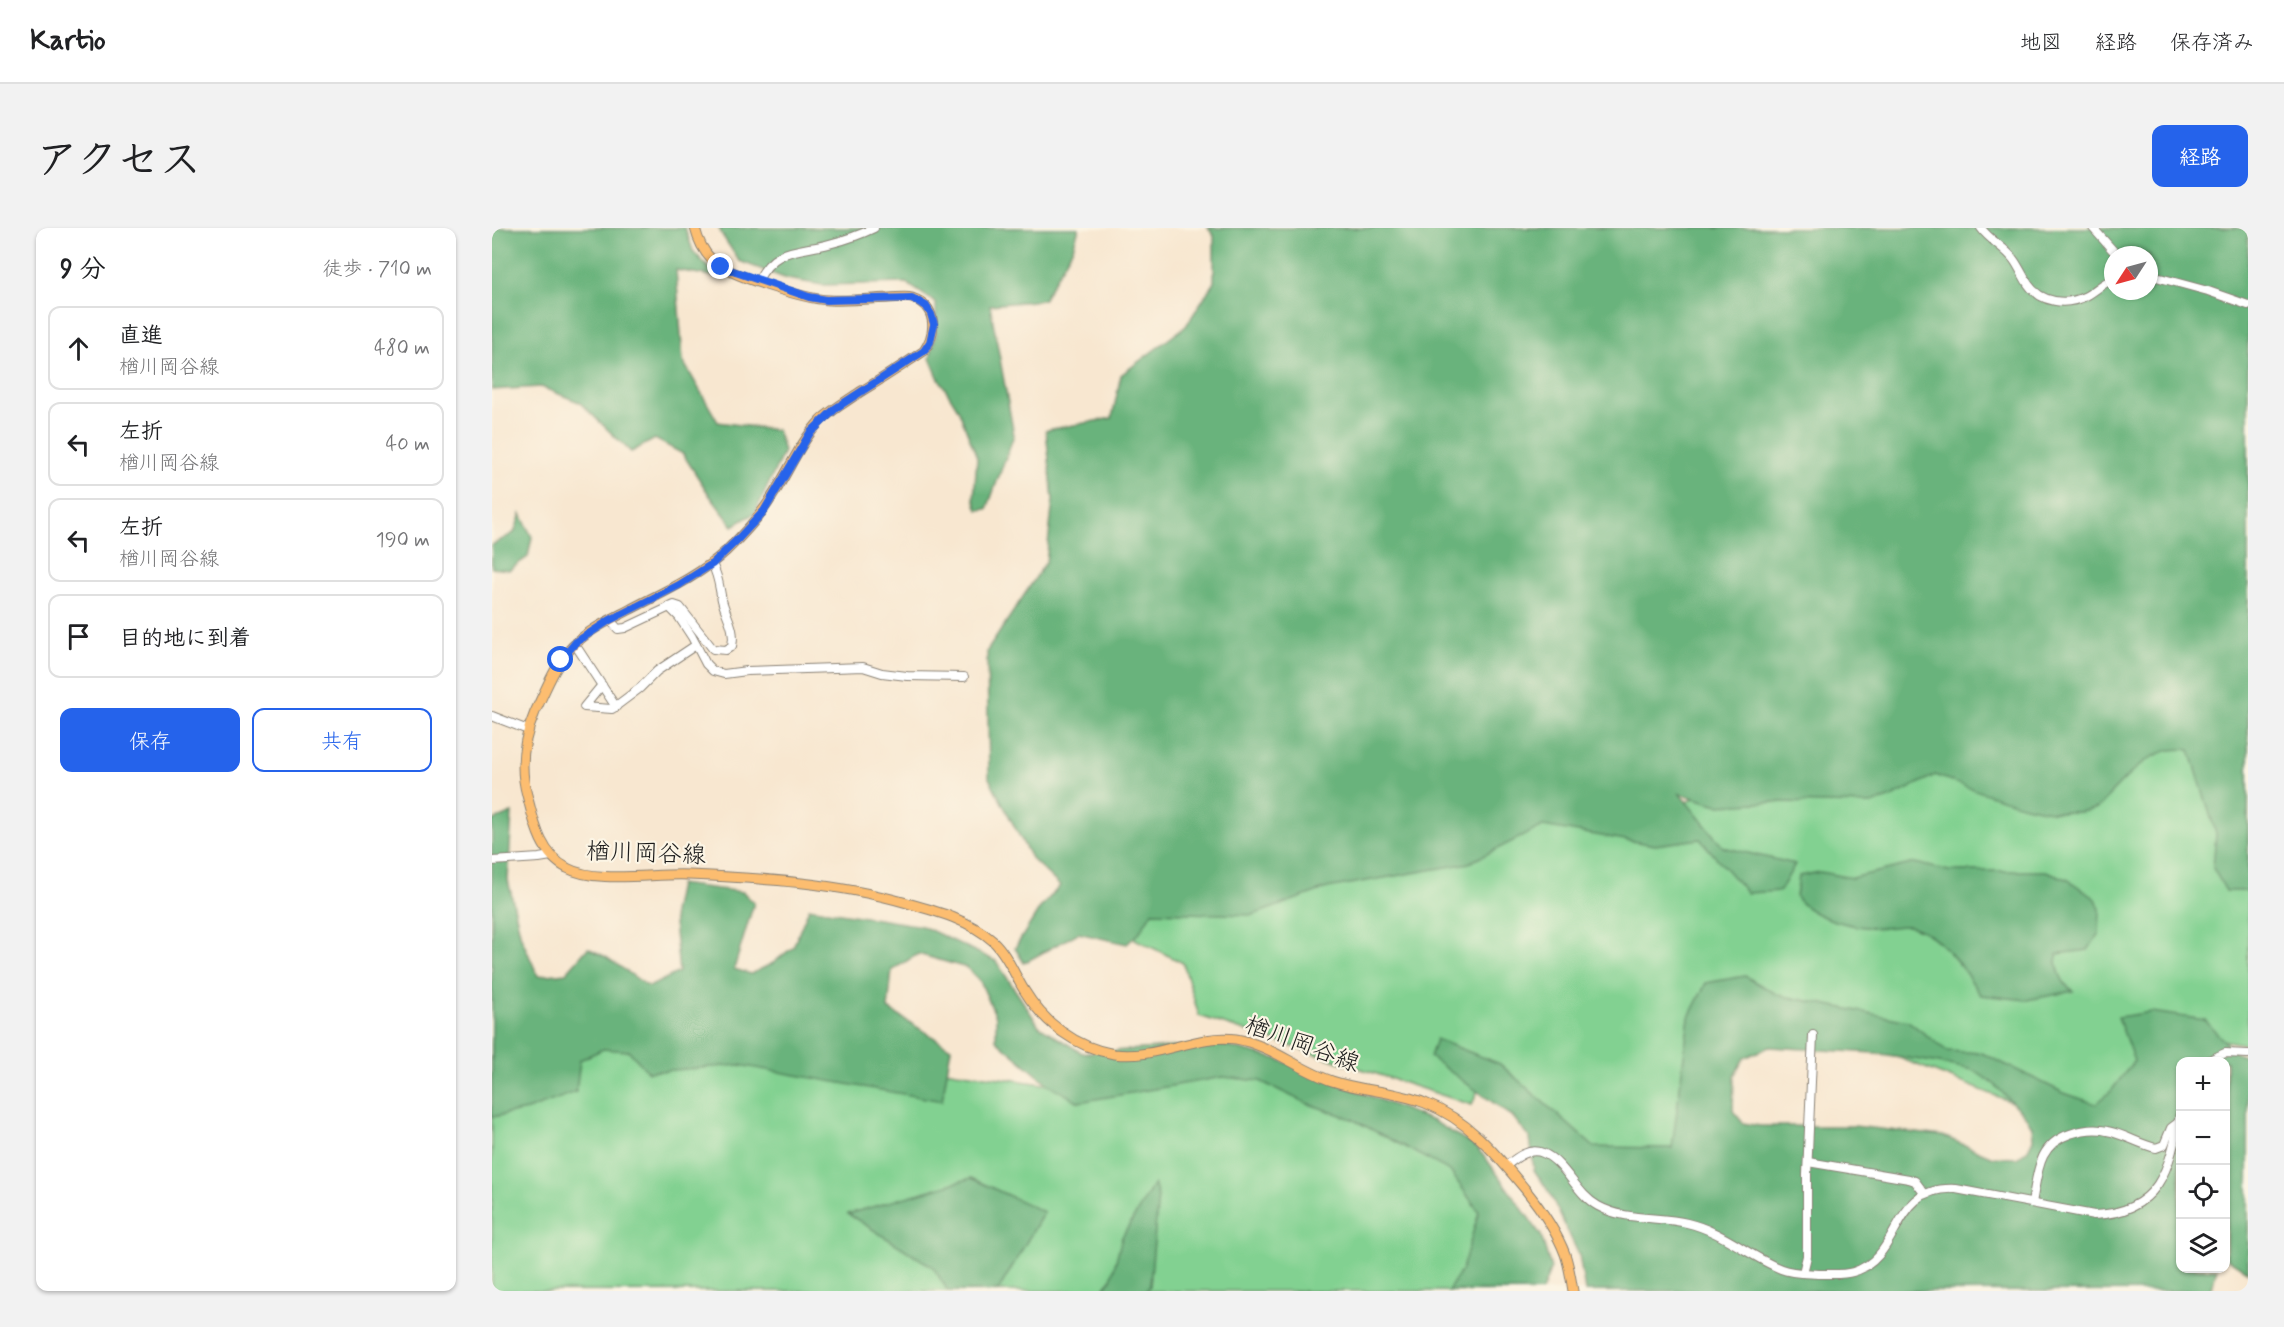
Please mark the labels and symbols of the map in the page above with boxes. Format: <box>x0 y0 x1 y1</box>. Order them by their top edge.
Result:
north arrow <box>2104 246 2158 300</box>
route end <box>707 253 733 279</box>
route start <box>547 646 573 672</box>
street label: 楢川岡谷線 <box>585 836 707 872</box>
street label: 楢川岡谷線 <box>1240 1010 1364 1080</box>

